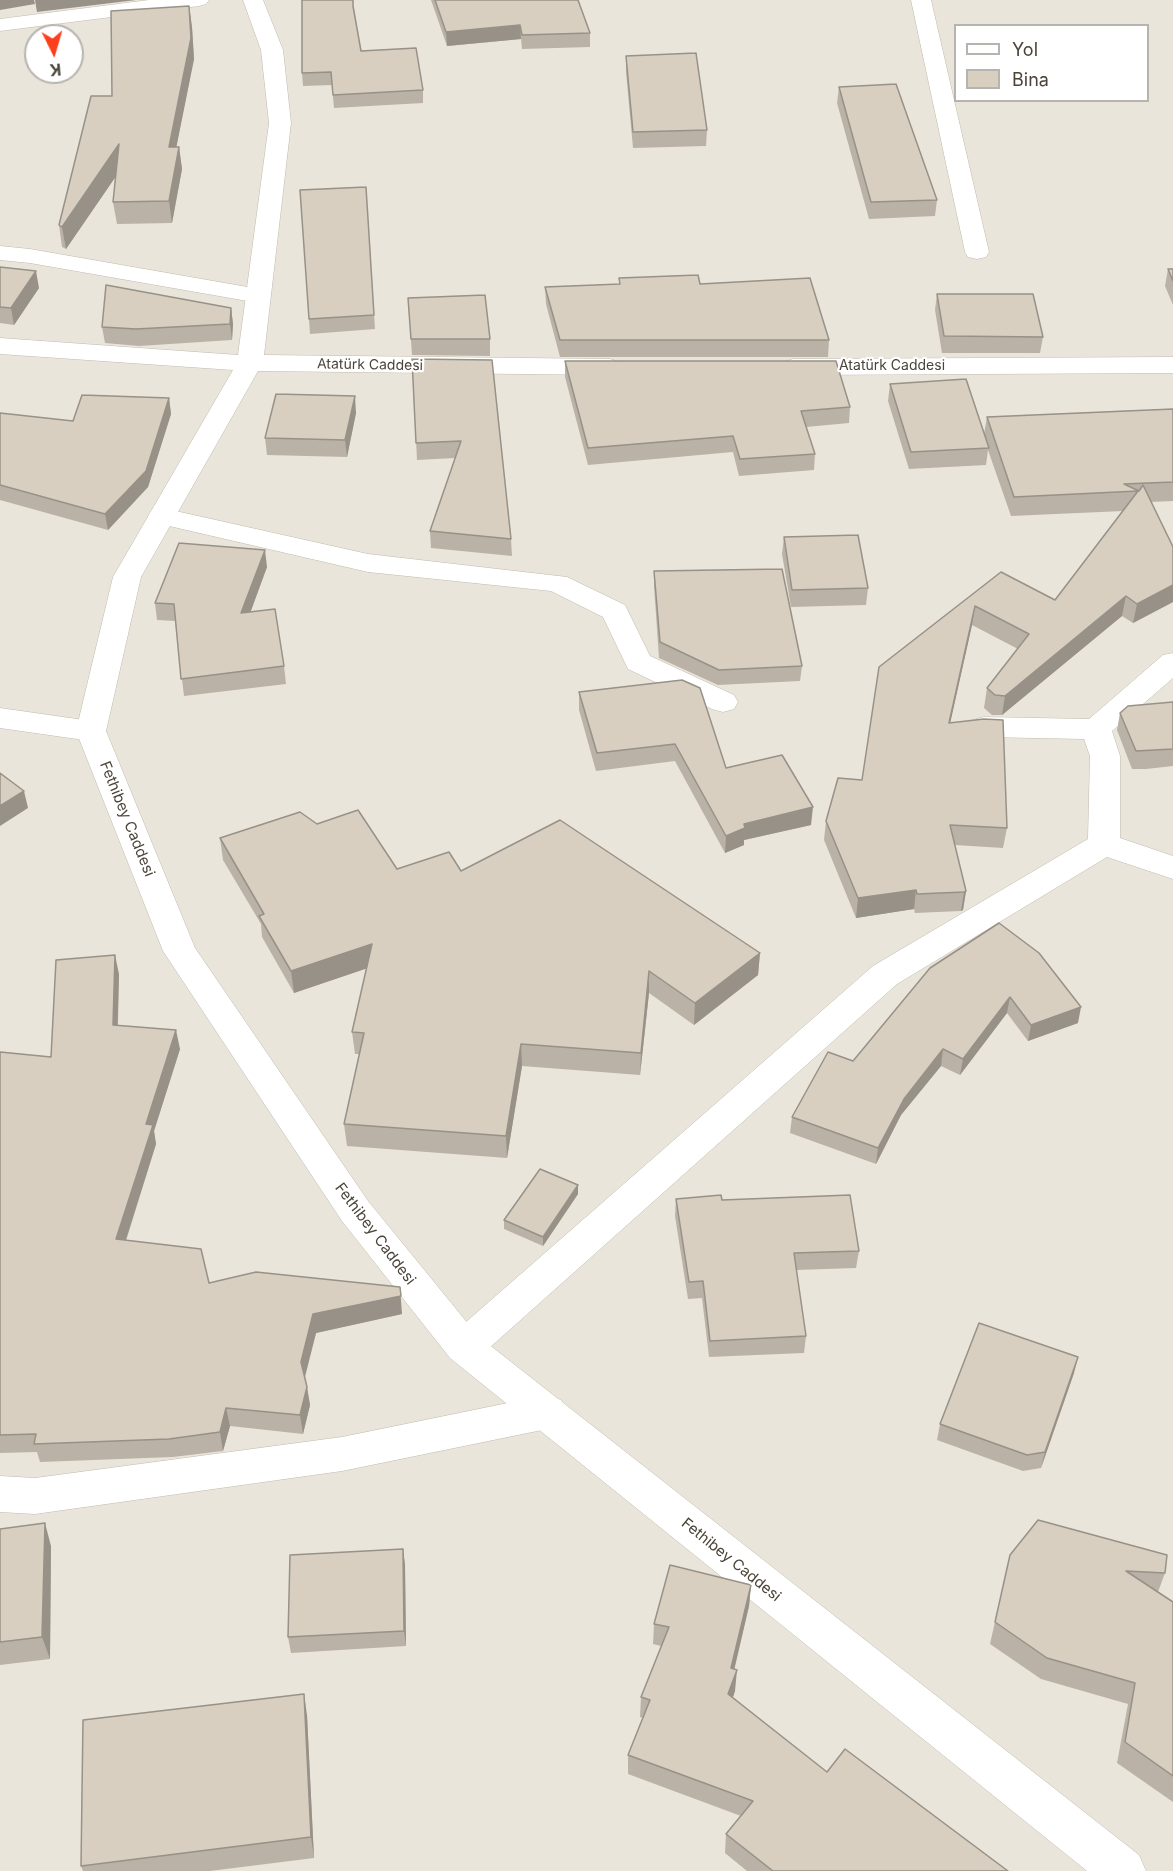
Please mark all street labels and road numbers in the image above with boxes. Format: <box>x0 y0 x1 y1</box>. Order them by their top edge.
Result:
street label: Atatürk Caddesi <box>317 356 423 374</box>
street label: Atatürk Caddesi <box>839 358 945 374</box>
street label: Fethibey Caddesi <box>96 759 158 879</box>
street label: Fethibey Caddesi <box>331 1180 419 1288</box>
street label: Fethibey Caddesi <box>678 1514 784 1606</box>

